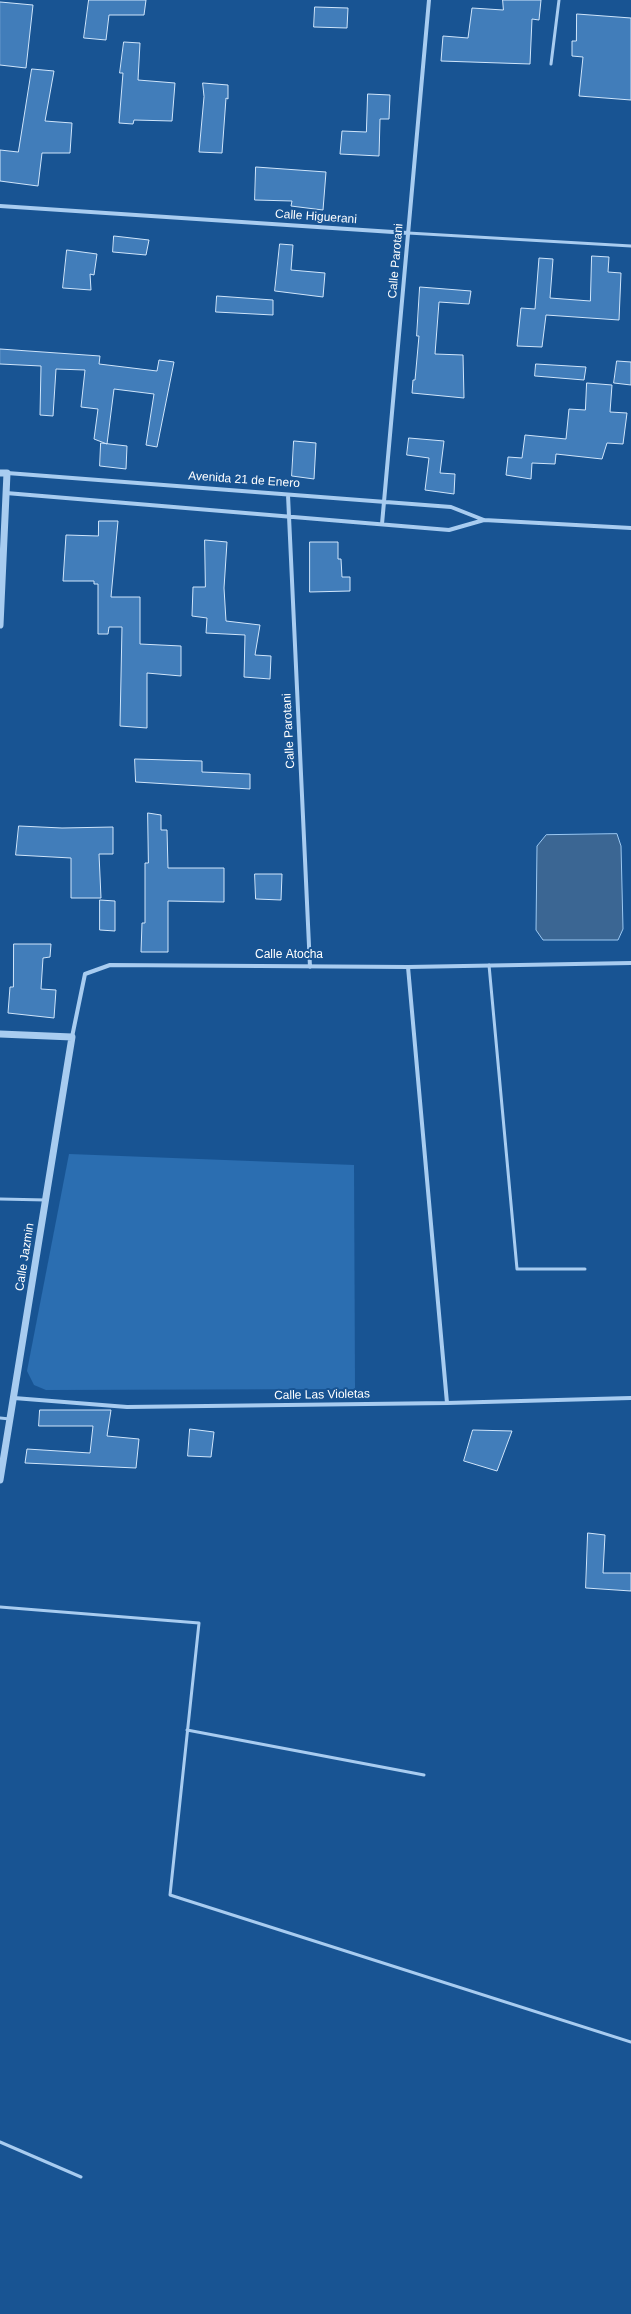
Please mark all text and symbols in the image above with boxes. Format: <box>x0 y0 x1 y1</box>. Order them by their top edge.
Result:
street label: Calle Higuerani <box>275 207 357 227</box>
street label: Calle Parotani <box>386 223 406 299</box>
street label: Avenida 21 de Enero <box>188 469 300 491</box>
street label: Calle Parotani <box>280 693 298 769</box>
street label: Calle Atocha <box>255 948 323 962</box>
street label: Calle Jazmin <box>13 1222 37 1292</box>
street label: Calle Las Violetas <box>274 1387 370 1403</box>

